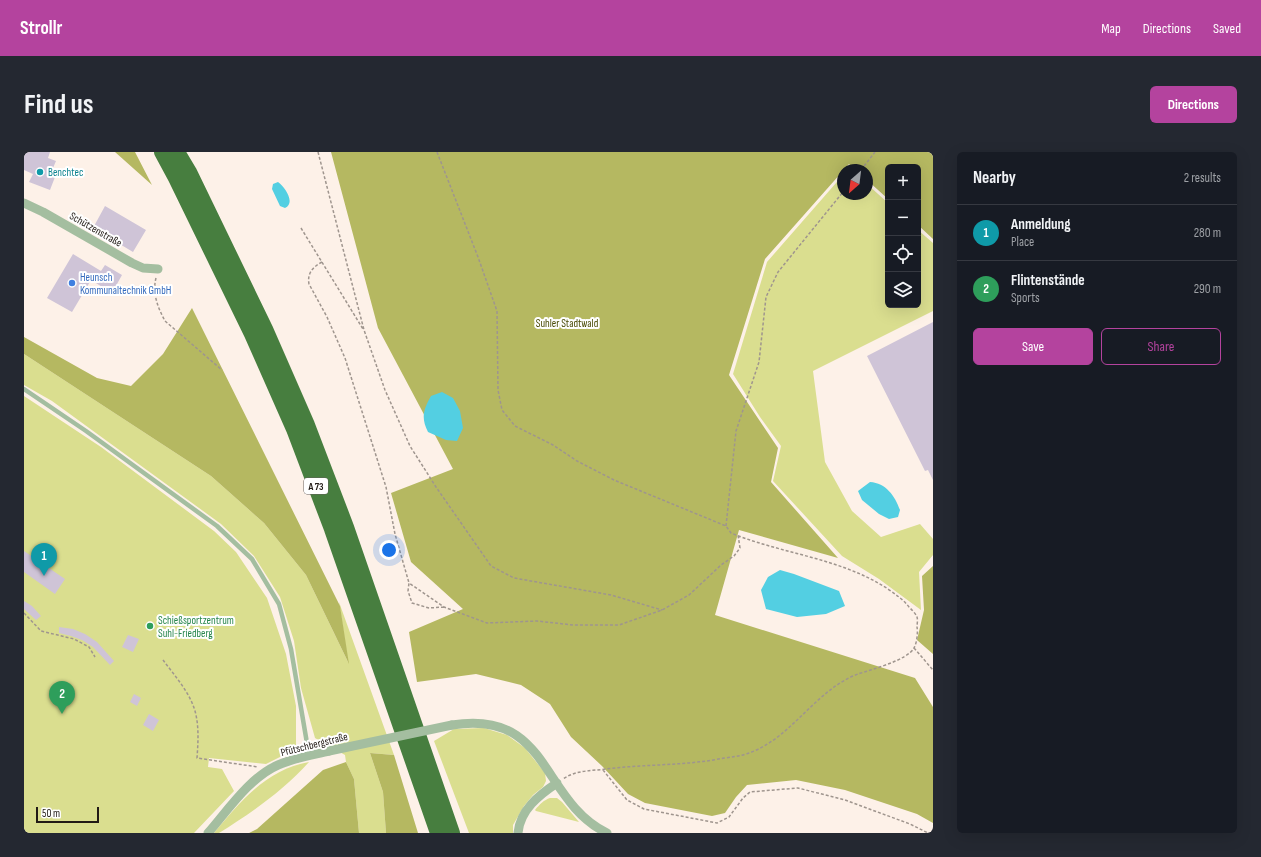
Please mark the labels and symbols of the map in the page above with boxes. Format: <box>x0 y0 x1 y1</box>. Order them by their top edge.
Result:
north arrow <box>837 164 873 200</box>
place label: Benchtec <box>48 166 83 179</box>
marker: Benchtec <box>35 167 45 177</box>
street label: Schützenstraße <box>67 209 124 250</box>
place label: Heunsch Kommunaltechnik GmbH <box>80 271 171 297</box>
marker: Heunsch Kommunaltechnik GmbH <box>67 278 77 288</box>
park label: Suhler Stadtwald <box>536 317 599 330</box>
road number: A 73 <box>304 478 328 494</box>
your location <box>379 540 399 560</box>
pin: 1 <box>31 543 57 576</box>
place label: Schießsportzentrum Suhl-Friedberg <box>158 614 234 640</box>
marker: Schießsportzentrum Suhl-Friedberg <box>145 621 155 631</box>
pin: 2 <box>49 681 75 714</box>
street label: Pfütschbergstraße <box>279 730 349 759</box>
scale bar <box>36 805 99 824</box>

